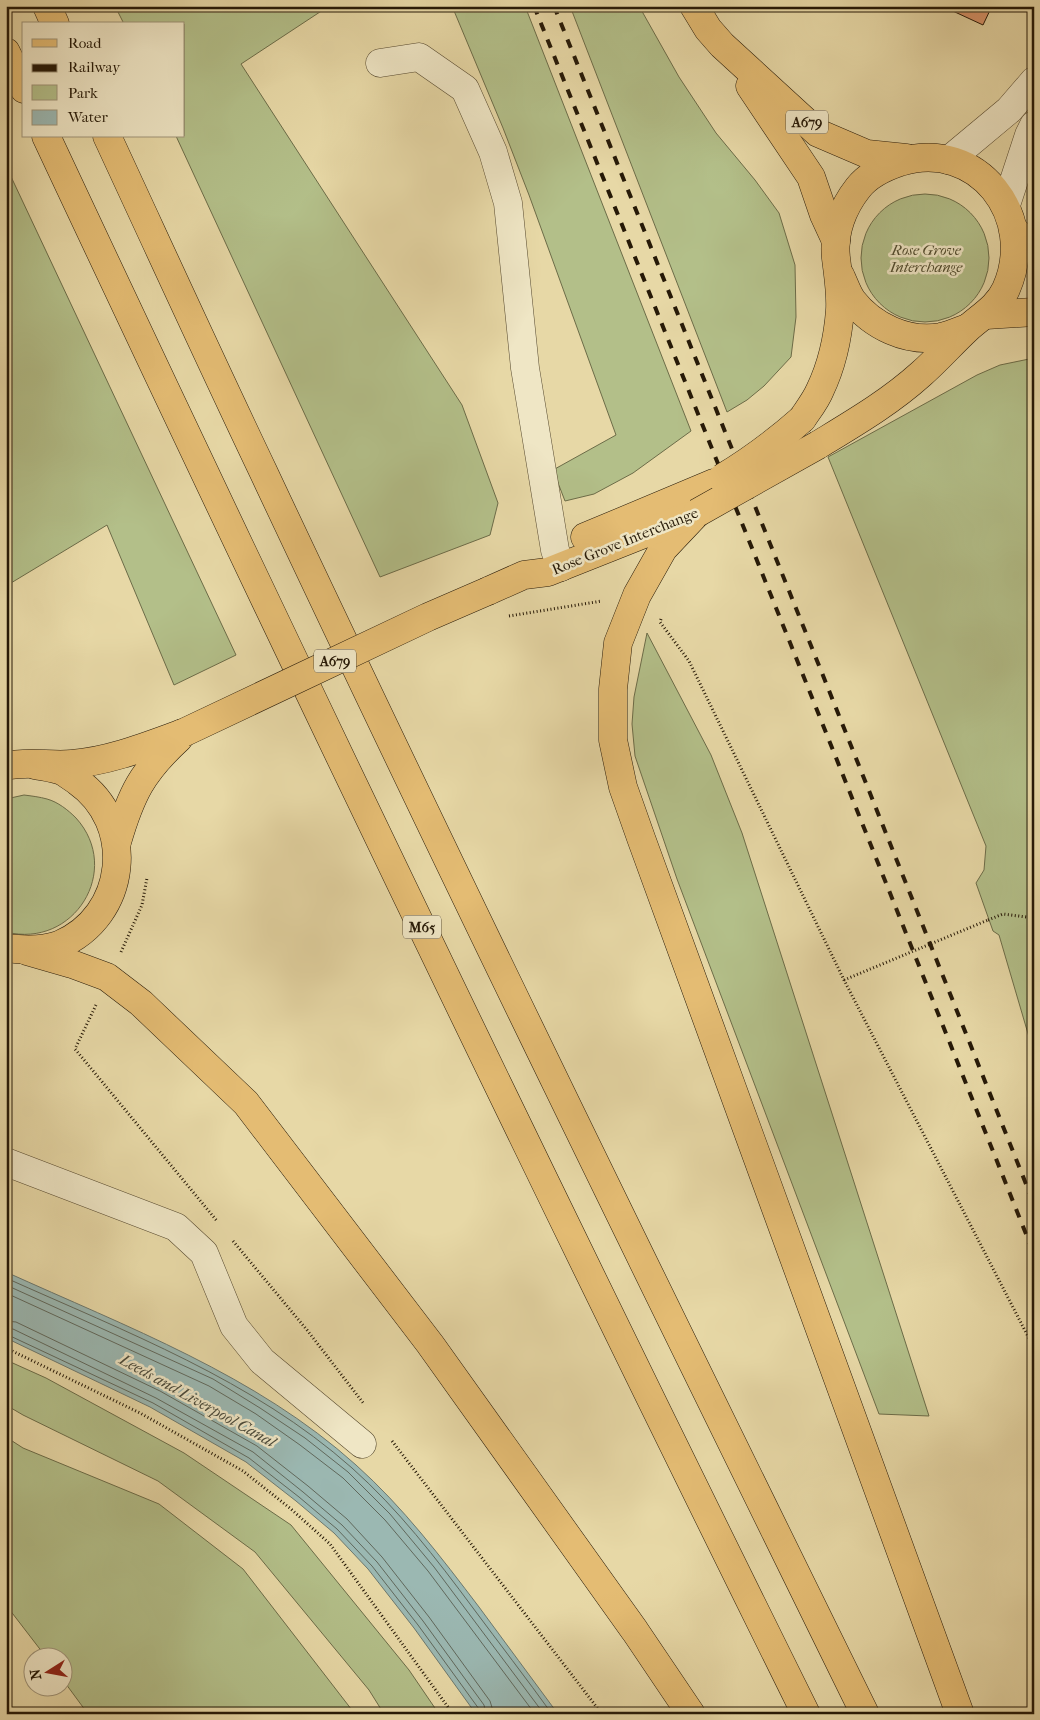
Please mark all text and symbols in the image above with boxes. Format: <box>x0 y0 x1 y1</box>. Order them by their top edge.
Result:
legend <box>22 22 185 138</box>
text: Road <box>68 34 102 52</box>
text: Railway <box>68 58 121 76</box>
text: Park <box>68 84 98 102</box>
text: Water <box>67 108 108 126</box>
road number: A679 <box>786 110 828 134</box>
park label: Rose Grove Interchange <box>889 241 963 276</box>
street label: Rose Grove Interchange <box>549 503 701 579</box>
road number: A679 <box>314 649 356 672</box>
road number: M65 <box>403 916 441 939</box>
water label: Leeds and Liverpool Canal <box>116 1349 281 1452</box>
north arrow <box>22 1648 72 1698</box>
text: N <box>26 1667 45 1681</box>

